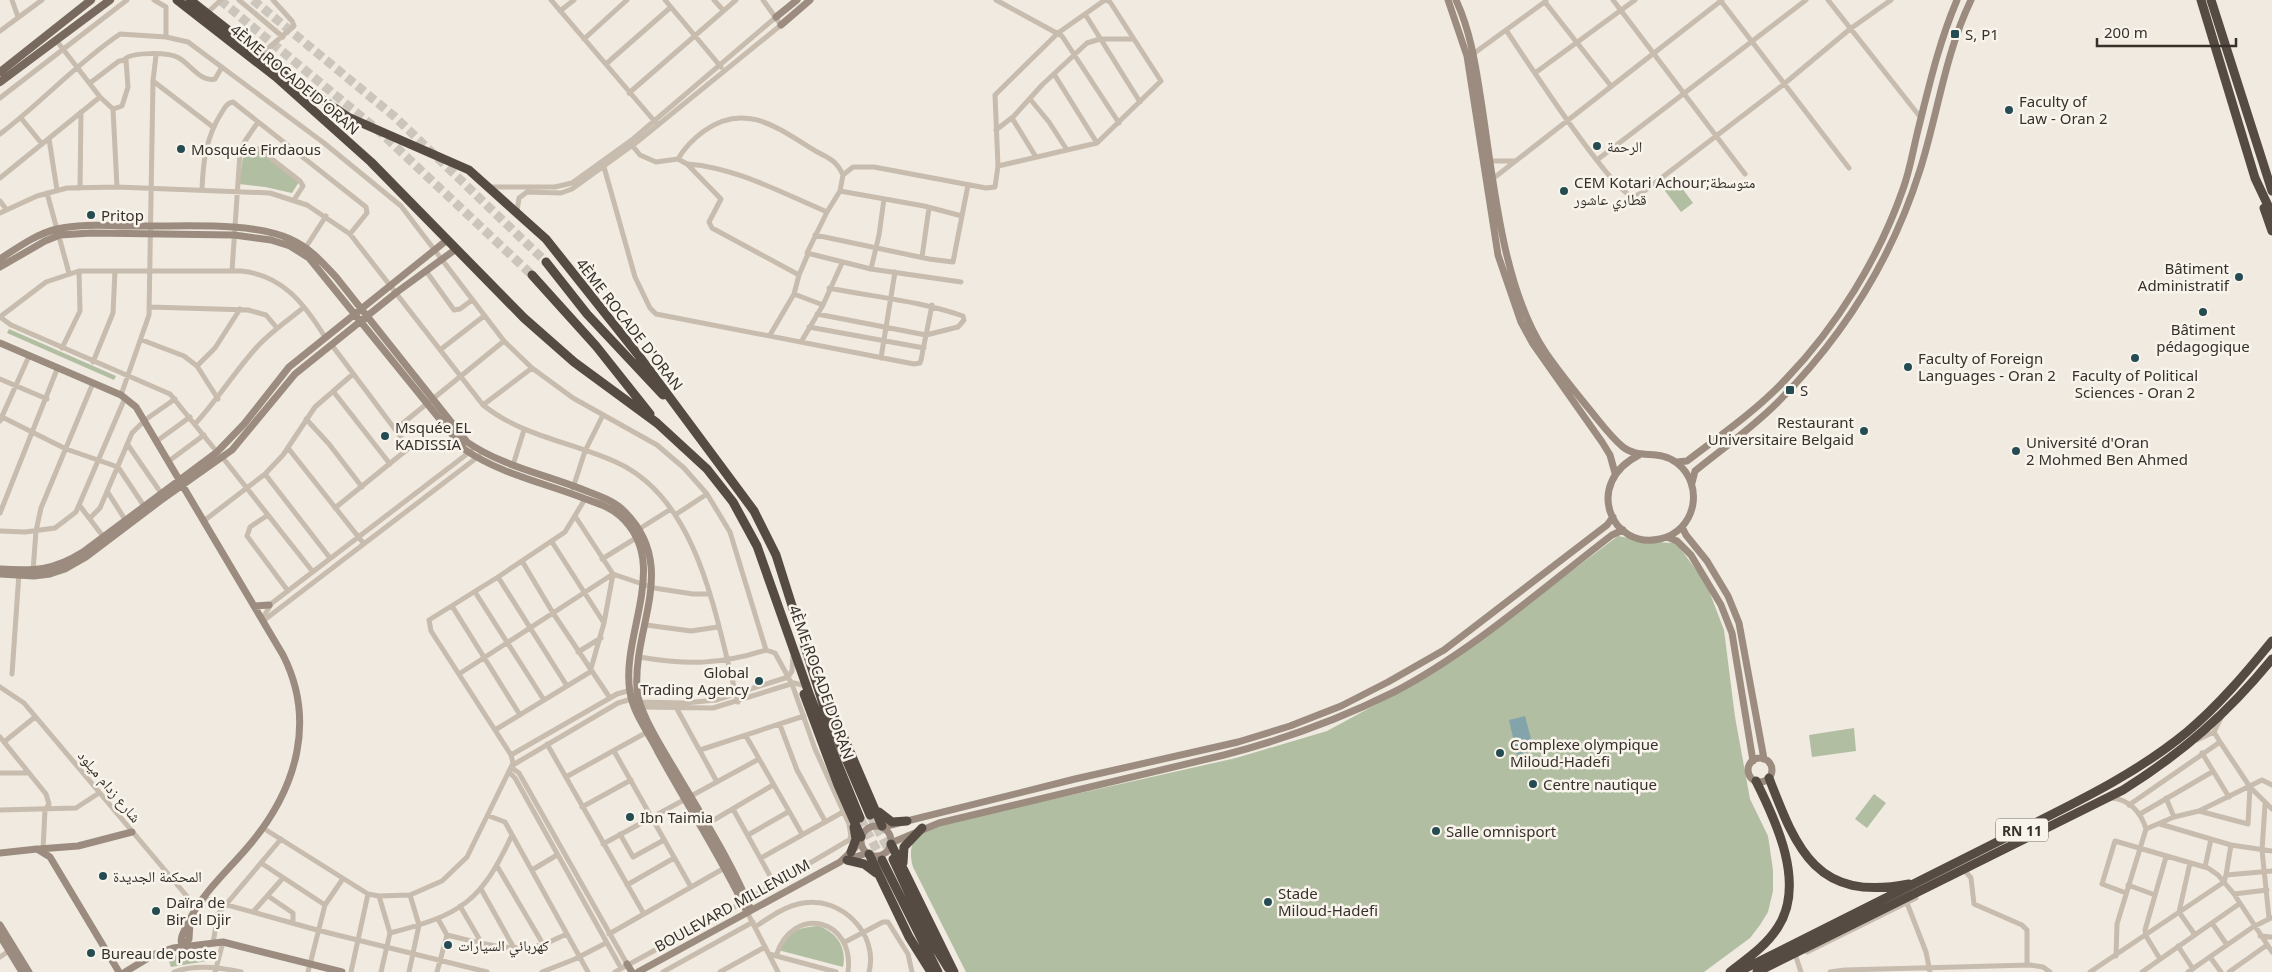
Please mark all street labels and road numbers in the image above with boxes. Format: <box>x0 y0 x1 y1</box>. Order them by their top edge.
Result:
street label: 4ÈME ROCADE D'ORAN <box>226 19 364 139</box>
street label: 4ÈME ROCADE D'ORAN <box>572 254 688 394</box>
street label: 4ÈME ROCADE D'ORAN <box>785 602 859 762</box>
street label: شارع زدام ميلود <box>73 746 146 827</box>
road number: RN 11 <box>1996 818 2048 842</box>
street label: BOULEVARD MILLENIUM <box>651 854 813 956</box>

